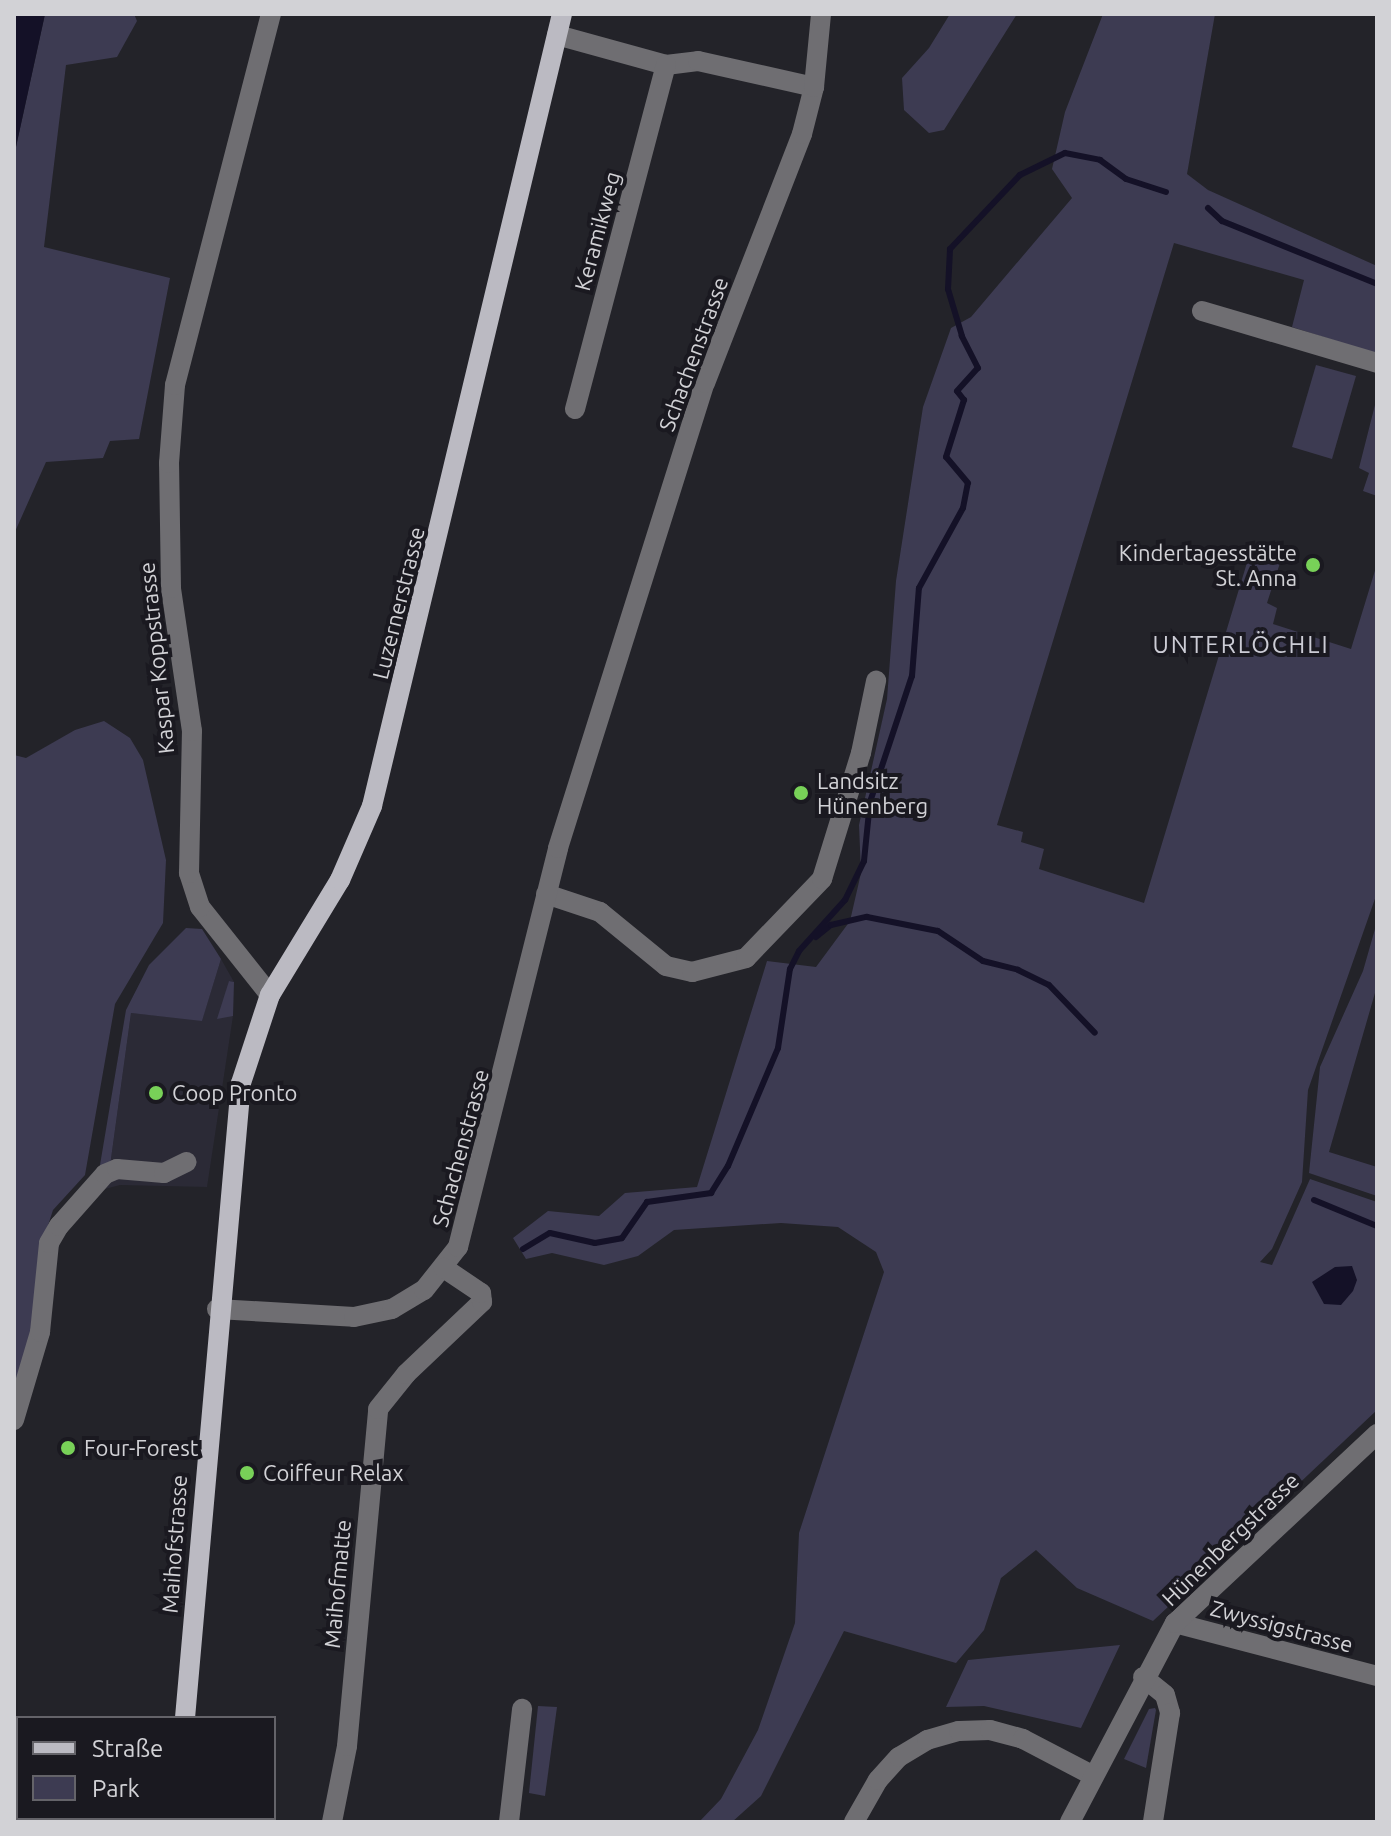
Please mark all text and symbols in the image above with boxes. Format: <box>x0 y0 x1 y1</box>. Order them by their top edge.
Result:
street label: Keramikweg <box>568 169 626 293</box>
street label: Schachenstrasse <box>653 273 733 435</box>
street label: Luzernerstrasse <box>366 524 430 682</box>
place label: Kindertagesstätte St. Anna <box>1119 539 1297 590</box>
marker: Kindertagesstätte St. Anna <box>1304 556 1322 574</box>
street label: Kaspar Koppstrasse <box>133 561 179 755</box>
district label: UNTERLÖCHLI <box>1152 631 1330 659</box>
place label: Landsitz Hünenberg <box>817 767 928 818</box>
marker: Landsitz Hünenberg <box>792 784 810 802</box>
street label: Schachenstrasse <box>426 1066 494 1230</box>
place label: Coop Pronto <box>172 1080 297 1106</box>
marker: Coop Pronto <box>147 1084 165 1102</box>
place label: Four-Forest <box>84 1435 198 1461</box>
marker: Four-Forest <box>59 1439 77 1457</box>
place label: Coiffeur Relax <box>263 1460 404 1486</box>
marker: Coiffeur Relax <box>238 1464 256 1482</box>
street label: Hünenbergstrasse <box>1156 1467 1304 1611</box>
street label: Maihofstrasse <box>156 1474 192 1614</box>
street label: Maihofmatte <box>318 1518 356 1650</box>
street label: Zwyssigstrasse <box>1208 1594 1356 1658</box>
legend <box>16 1716 276 1820</box>
text: Straße <box>92 1735 163 1762</box>
text: Park <box>92 1775 140 1802</box>

